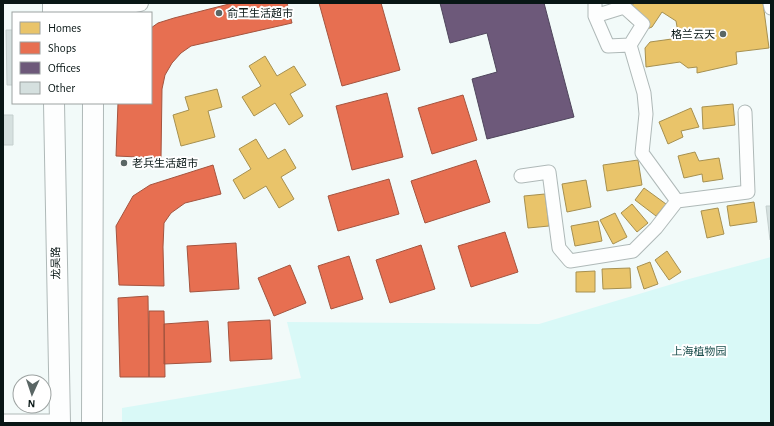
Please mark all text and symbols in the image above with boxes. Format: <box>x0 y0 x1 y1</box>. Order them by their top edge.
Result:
place label: 俞王生活超市 <box>227 7 293 19</box>
marker: 俞王生活超市 <box>214 8 224 18</box>
legend <box>12 12 152 104</box>
text: Homes <box>48 22 81 34</box>
place label: 格兰云天 <box>671 28 715 40</box>
marker: 格兰云天 <box>718 29 728 39</box>
text: Shops <box>48 42 76 54</box>
text: Offices <box>48 62 81 74</box>
text: Other <box>48 82 75 94</box>
place label: 老兵生活超市 <box>132 157 198 169</box>
marker: 老兵生活超市 <box>119 158 129 168</box>
street label: 龙吴路 <box>49 246 62 280</box>
park label: 上海植物园 <box>672 345 727 357</box>
north arrow <box>12 374 52 414</box>
text: N <box>27 398 36 409</box>

